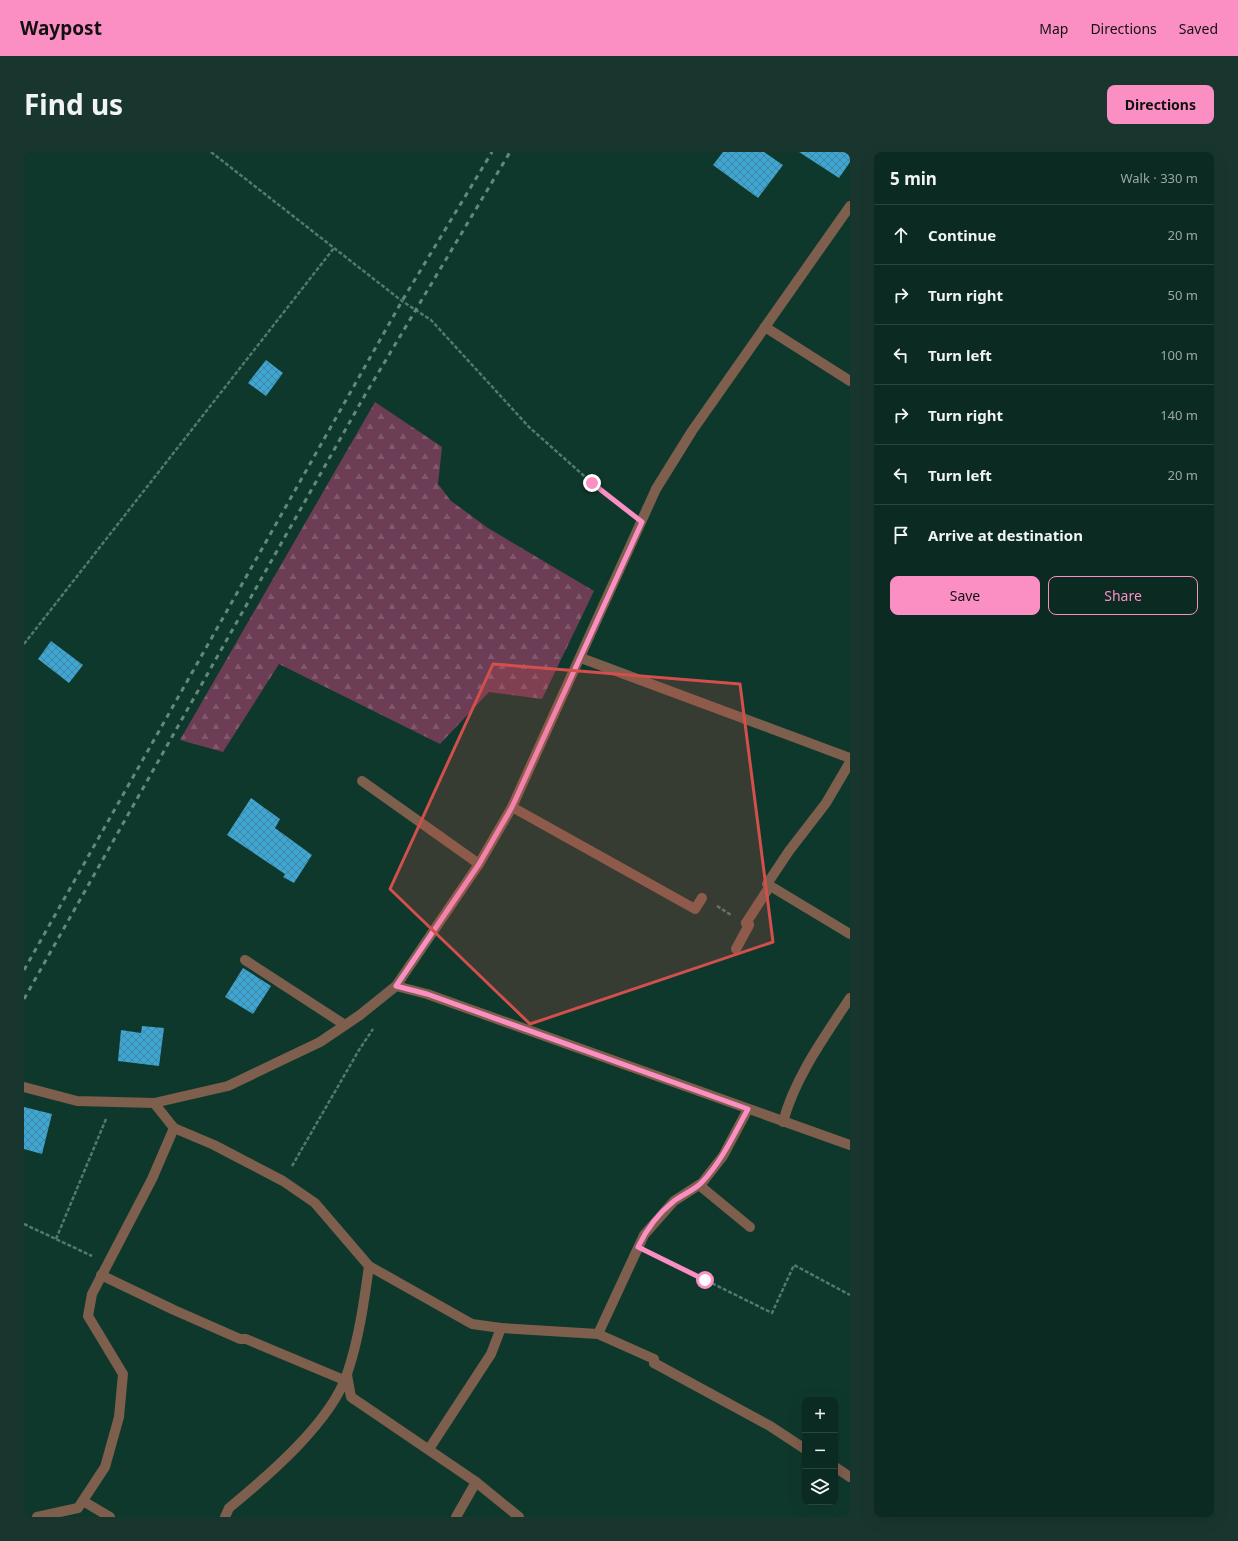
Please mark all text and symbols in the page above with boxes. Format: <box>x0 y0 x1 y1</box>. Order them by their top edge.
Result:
text: Waypost <box>20 15 102 41</box>
text: Map <box>1039 19 1068 38</box>
text: Directions <box>1090 19 1157 38</box>
text: Saved <box>1179 19 1218 38</box>
text: Find us <box>24 85 123 123</box>
button: Directions <box>1107 85 1214 124</box>
text: 5 min <box>890 167 937 190</box>
text: Walk · 330 m <box>1120 169 1198 187</box>
icon: ahead <box>890 224 912 246</box>
text: Continue <box>928 225 996 245</box>
text: 20 m <box>1168 226 1198 244</box>
icon: right <box>890 284 912 306</box>
text: Turn right <box>928 285 1003 305</box>
text: 50 m <box>1168 286 1198 304</box>
icon: left <box>890 344 912 366</box>
text: Turn left <box>928 345 992 365</box>
text: 100 m <box>1160 346 1198 364</box>
icon: right <box>890 404 912 426</box>
text: Turn right <box>928 405 1003 425</box>
text: 140 m <box>1160 406 1198 424</box>
icon: left <box>890 464 912 486</box>
text: Turn left <box>928 465 992 485</box>
text: 20 m <box>1168 466 1198 484</box>
route end <box>583 474 601 492</box>
icon: arrive <box>890 524 912 546</box>
text: Arrive at destination <box>928 525 1083 545</box>
button: Save <box>890 576 1040 615</box>
button: Share <box>1048 576 1198 615</box>
route start <box>696 1271 714 1289</box>
map controls <box>802 1397 838 1505</box>
button: + <box>802 1397 838 1433</box>
button: − <box>802 1433 838 1469</box>
button: layers <box>802 1469 838 1505</box>

